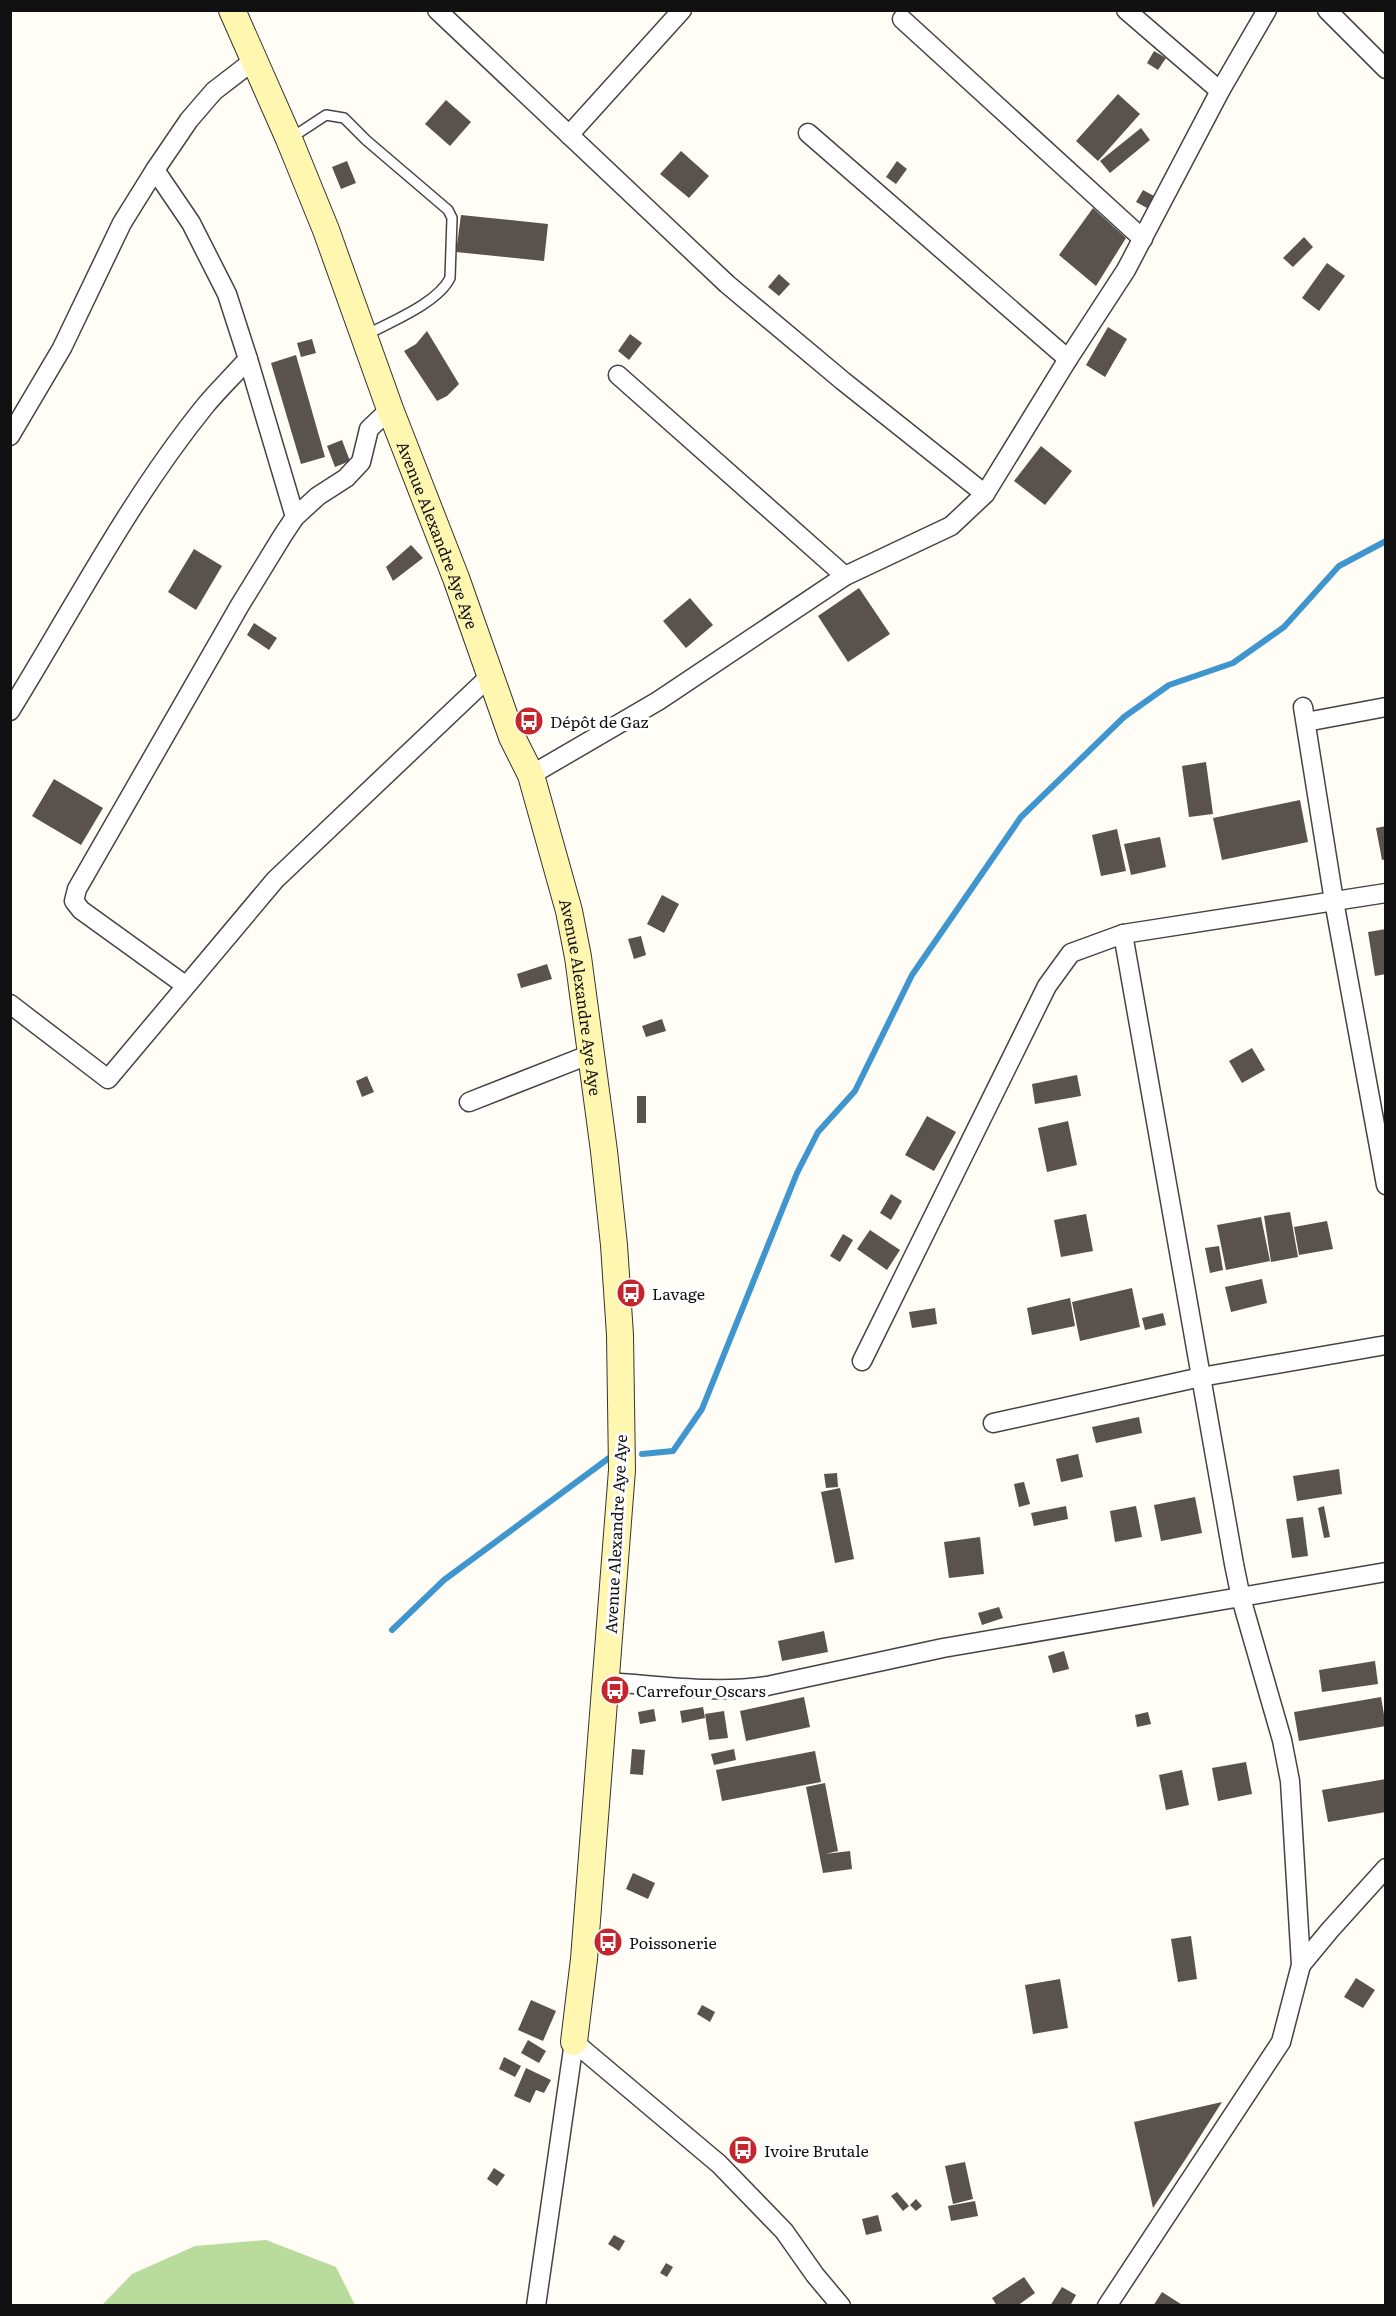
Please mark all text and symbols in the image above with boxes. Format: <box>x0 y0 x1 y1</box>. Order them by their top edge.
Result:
street label: Avenue Alexandre Aye Aye <box>392 437 485 632</box>
bus stop icon: Dépôt de Gaz <box>513 705 545 737</box>
place label: Dépôt de Gaz <box>550 709 649 733</box>
street label: Avenue Alexandre Aye Aye <box>554 895 608 1097</box>
bus stop icon: Lavage <box>615 1277 647 1309</box>
place label: Lavage <box>652 1281 705 1305</box>
street label: Avenue Alexandre Aye Aye <box>598 1434 632 1634</box>
bus stop icon: Carrefour Oscars <box>599 1674 631 1706</box>
place label: Carrefour Oscars <box>636 1678 766 1702</box>
bus stop icon: Poissonerie <box>592 1926 624 1958</box>
place label: Poissonerie <box>629 1930 717 1954</box>
bus stop icon: Ivoire Brutale <box>727 2134 759 2166</box>
place label: Ivoire Brutale <box>764 2138 869 2162</box>

